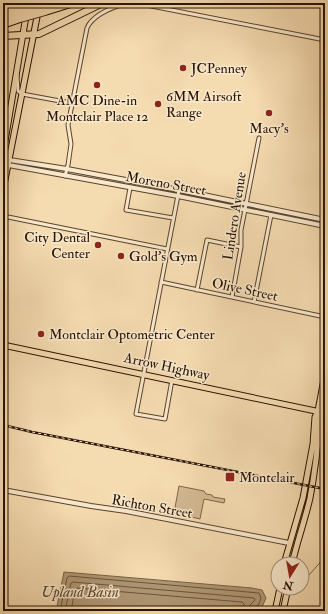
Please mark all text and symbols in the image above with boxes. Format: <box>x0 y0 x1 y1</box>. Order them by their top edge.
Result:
place label: JCPenney <box>190 60 248 78</box>
marker: JCPenney <box>178 63 188 73</box>
marker: AMC Dine-in Montclair Place 12 <box>92 80 102 90</box>
place label: 6MM Airsoft Range <box>166 88 242 121</box>
place label: AMC Dine-in Montclair Place 12 <box>46 92 148 125</box>
marker: 6MM Airsoft Range <box>153 99 163 109</box>
marker: Macy's <box>264 108 274 118</box>
place label: Macy's <box>249 120 289 138</box>
street label: Moreno Street <box>124 168 208 199</box>
street label: Lindero Avenue <box>219 171 250 261</box>
place label: City Dental Center <box>24 229 91 262</box>
marker: City Dental Center <box>93 240 103 250</box>
place label: Gold's Gym <box>129 248 198 266</box>
marker: Gold's Gym <box>116 251 126 261</box>
street label: Olive Street <box>210 274 280 305</box>
place label: Montclair Optometric Center <box>49 326 216 344</box>
marker: Montclair Optometric Center <box>36 329 46 339</box>
street label: Arrow Highway <box>121 349 212 385</box>
place label: Montclair <box>239 469 295 486</box>
marker: Montclair <box>224 471 236 483</box>
street label: Richton Street <box>110 491 194 522</box>
north arrow <box>270 556 310 596</box>
text: N <box>281 578 295 593</box>
water label: Upland Basin <box>41 583 119 602</box>

